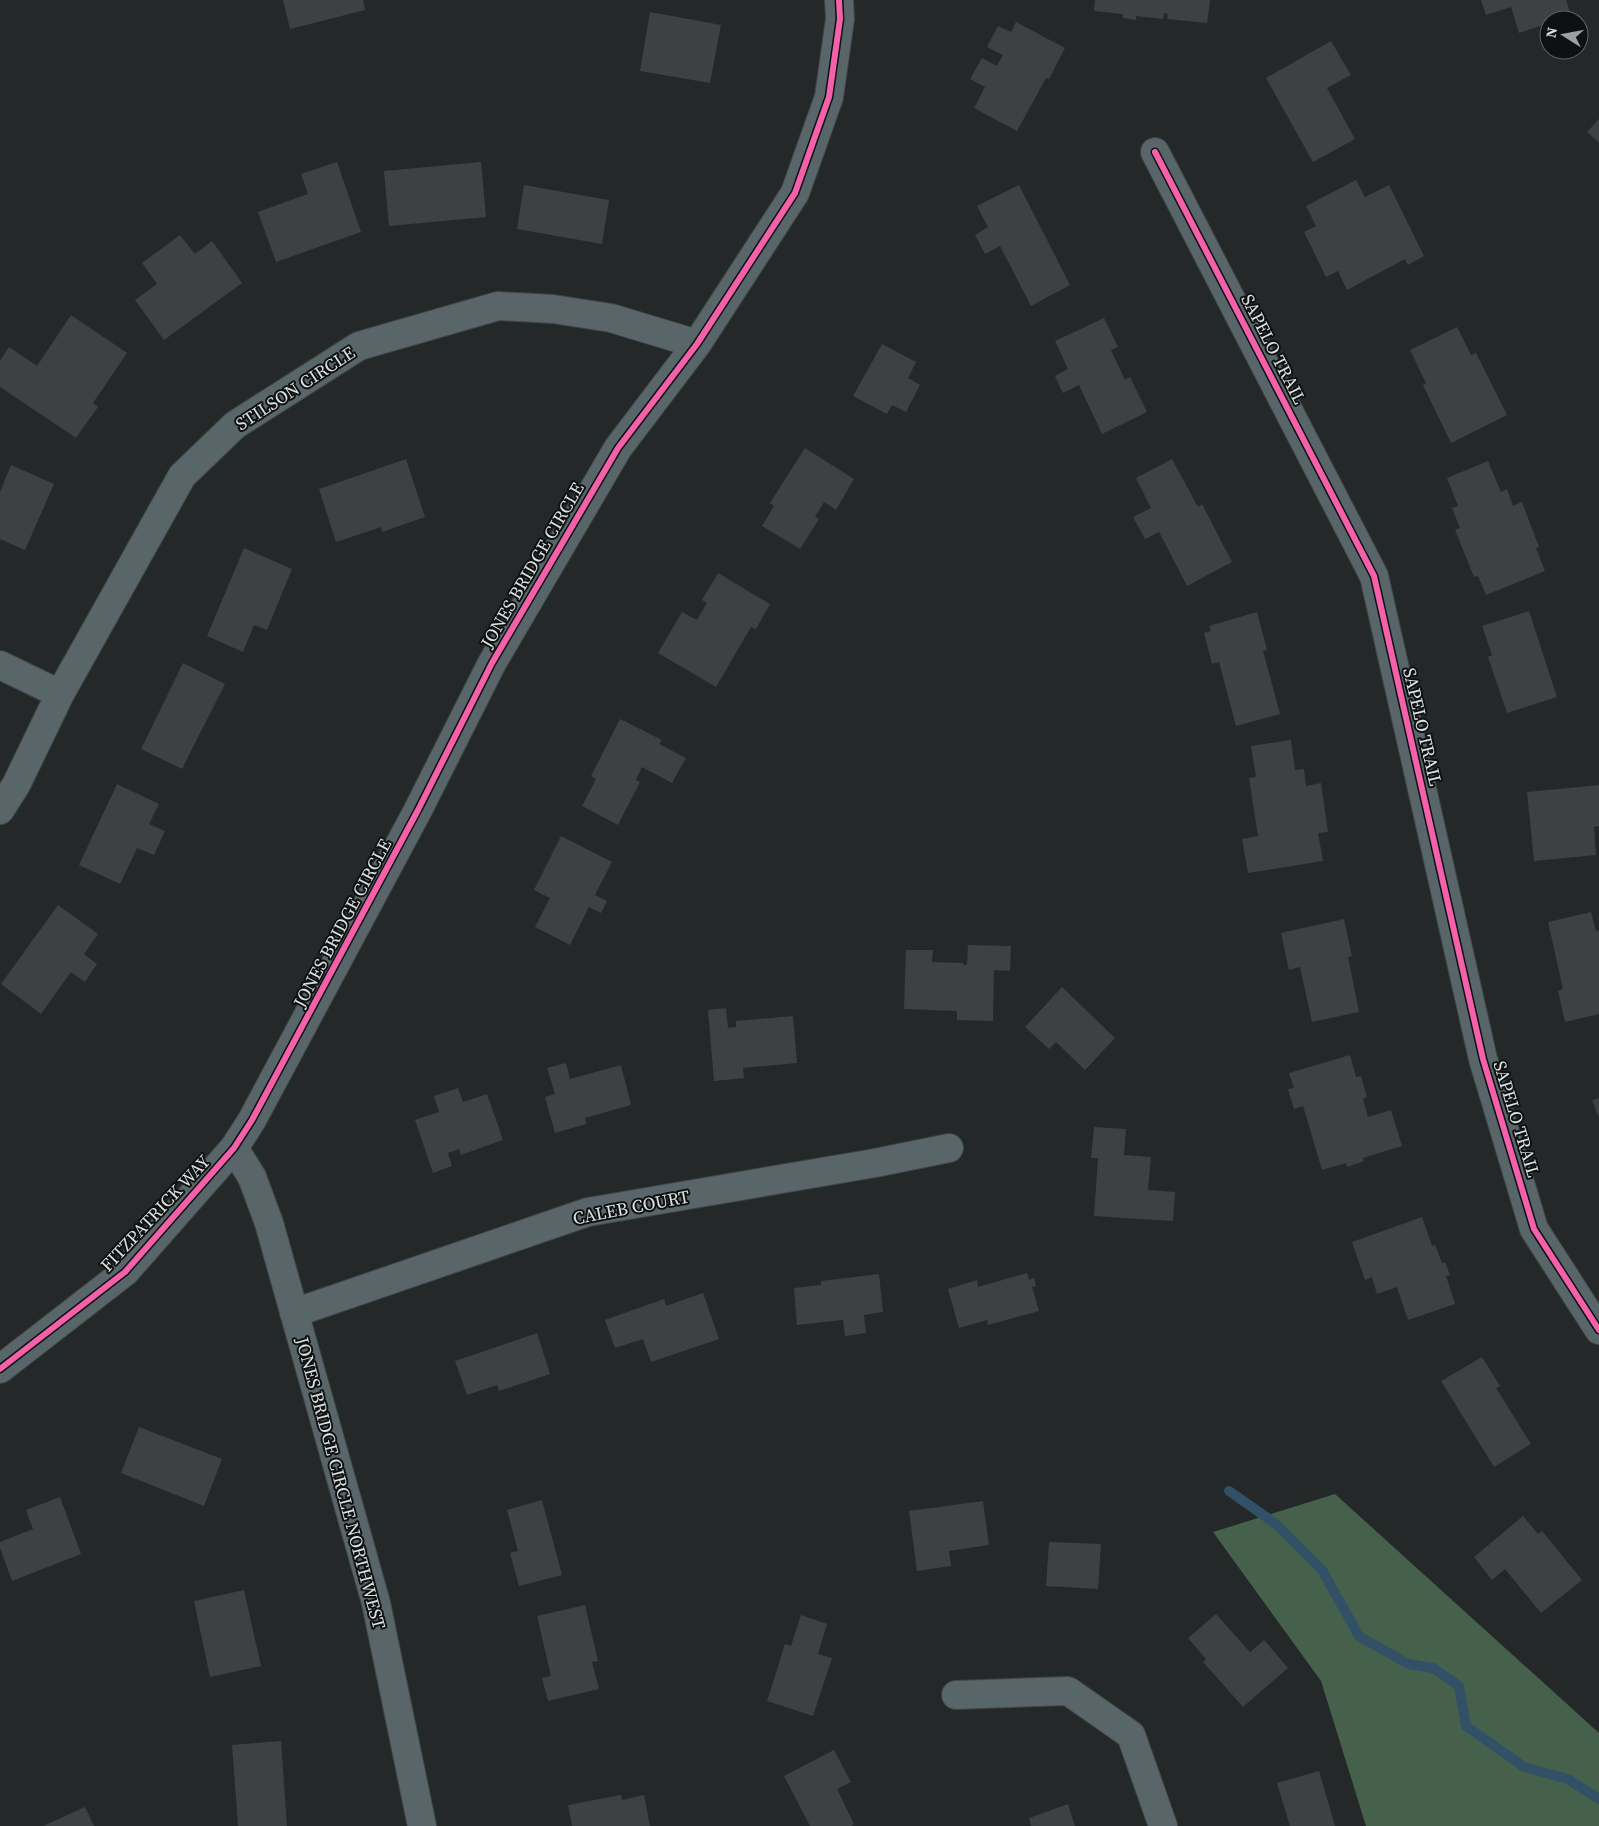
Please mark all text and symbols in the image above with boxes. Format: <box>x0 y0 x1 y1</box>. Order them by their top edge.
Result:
north arrow <box>1539 10 1589 60</box>
text: N <box>1540 26 1562 39</box>
street label: SAPELO TRAIL <box>1235 290 1313 408</box>
street label: STILSON CIRCLE <box>230 340 360 436</box>
street label: JONES BRIDGE CIRCLE <box>474 477 590 653</box>
street label: SAPELO TRAIL <box>1397 665 1449 789</box>
street label: JONES BRIDGE CIRCLE <box>286 834 397 1013</box>
street label: SAPELO TRAIL <box>1487 1058 1547 1180</box>
street label: FITZPATRICK WAY <box>94 1149 216 1277</box>
street label: CALEB COURT <box>571 1183 692 1231</box>
street label: JONES BRIDGE CIRCLE NORTHWEST <box>290 1333 392 1632</box>

